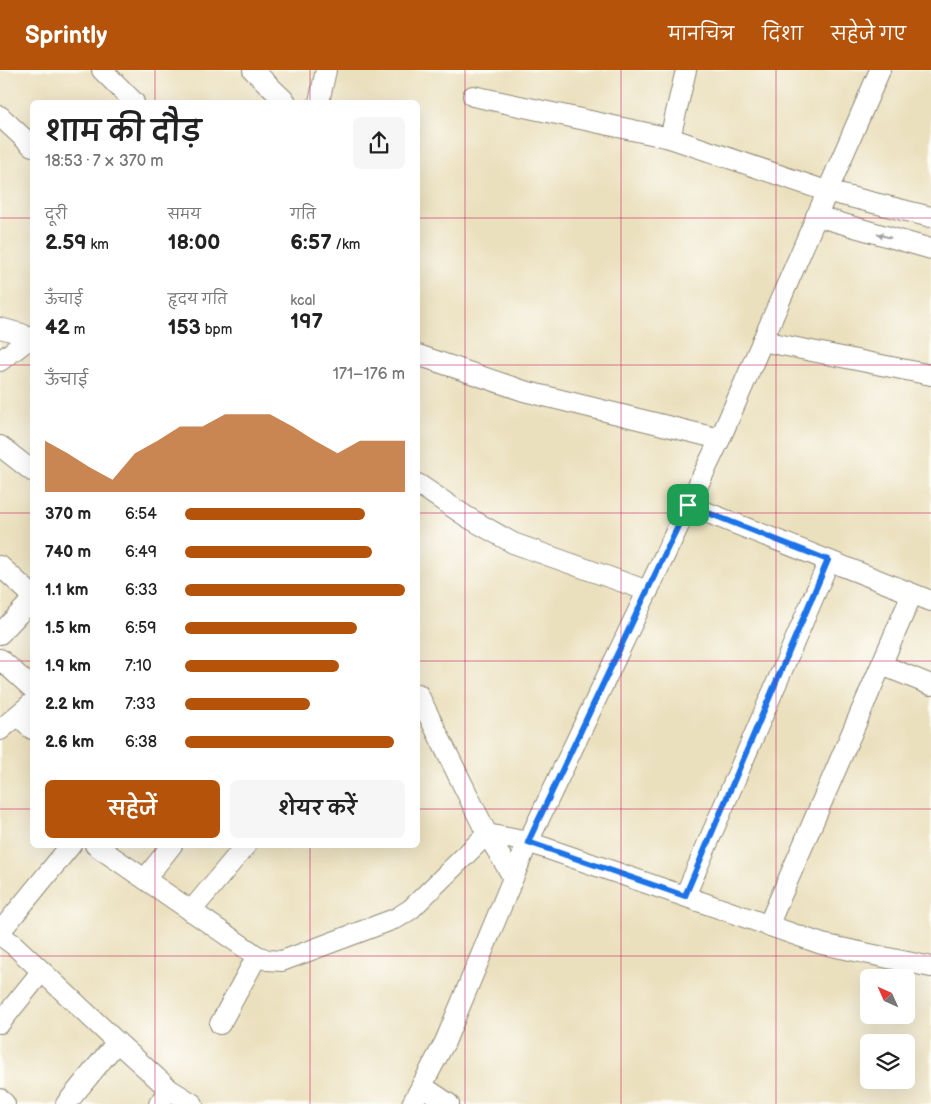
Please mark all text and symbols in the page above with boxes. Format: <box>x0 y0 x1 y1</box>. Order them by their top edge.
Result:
text: Sprintly <box>25 21 107 50</box>
text: मानचित्र <box>668 24 734 45</box>
text: दिशा <box>762 24 803 45</box>
text: सहेजे गए <box>831 24 906 45</box>
text: शाम की दौड़ <box>45 116 201 149</box>
button: share <box>353 117 405 169</box>
text: 18:53 · 7 × 370 m <box>45 152 164 171</box>
text: दूरी <box>45 206 67 223</box>
text: समय <box>168 206 201 223</box>
text: गति <box>290 206 316 223</box>
text: 2.59 <box>45 230 87 255</box>
text: 18:00 <box>168 230 220 255</box>
text: 6:57 <box>290 230 332 255</box>
one-way arrow <box>876 232 892 240</box>
text: km <box>87 236 109 253</box>
text: /km <box>332 236 360 253</box>
text: ऊँचाई <box>45 291 83 308</box>
text: हृदय गति <box>168 291 227 308</box>
text: kcal <box>290 292 315 309</box>
text: 197 <box>290 309 323 334</box>
text: 42 <box>45 315 70 340</box>
text: 153 <box>168 315 201 340</box>
text: m <box>70 321 85 338</box>
text: bpm <box>201 321 232 338</box>
text: 171–176 m <box>333 365 405 384</box>
text: ऊँचाई <box>45 371 88 390</box>
pin <box>667 484 709 526</box>
icon: arrive <box>674 491 702 519</box>
text: 370 m <box>45 505 91 524</box>
text: 6:54 <box>125 505 157 524</box>
text: 740 m <box>45 543 91 562</box>
text: 6:49 <box>125 543 157 562</box>
text: 1.1 km <box>45 581 88 600</box>
text: 6:33 <box>125 581 158 600</box>
text: 1.5 km <box>45 619 91 638</box>
text: 6:59 <box>125 619 156 638</box>
text: 1.9 km <box>45 657 91 676</box>
text: 7:10 <box>125 657 152 676</box>
text: 2.2 km <box>45 695 94 714</box>
text: 7:33 <box>125 695 156 714</box>
text: 2.6 km <box>45 733 94 752</box>
text: 6:38 <box>125 733 157 752</box>
button: सहेजें <box>45 780 220 838</box>
button: शेयर करें <box>230 780 405 838</box>
north arrow <box>860 969 915 1024</box>
map controls <box>860 969 915 1089</box>
button: layers <box>860 1034 915 1089</box>

